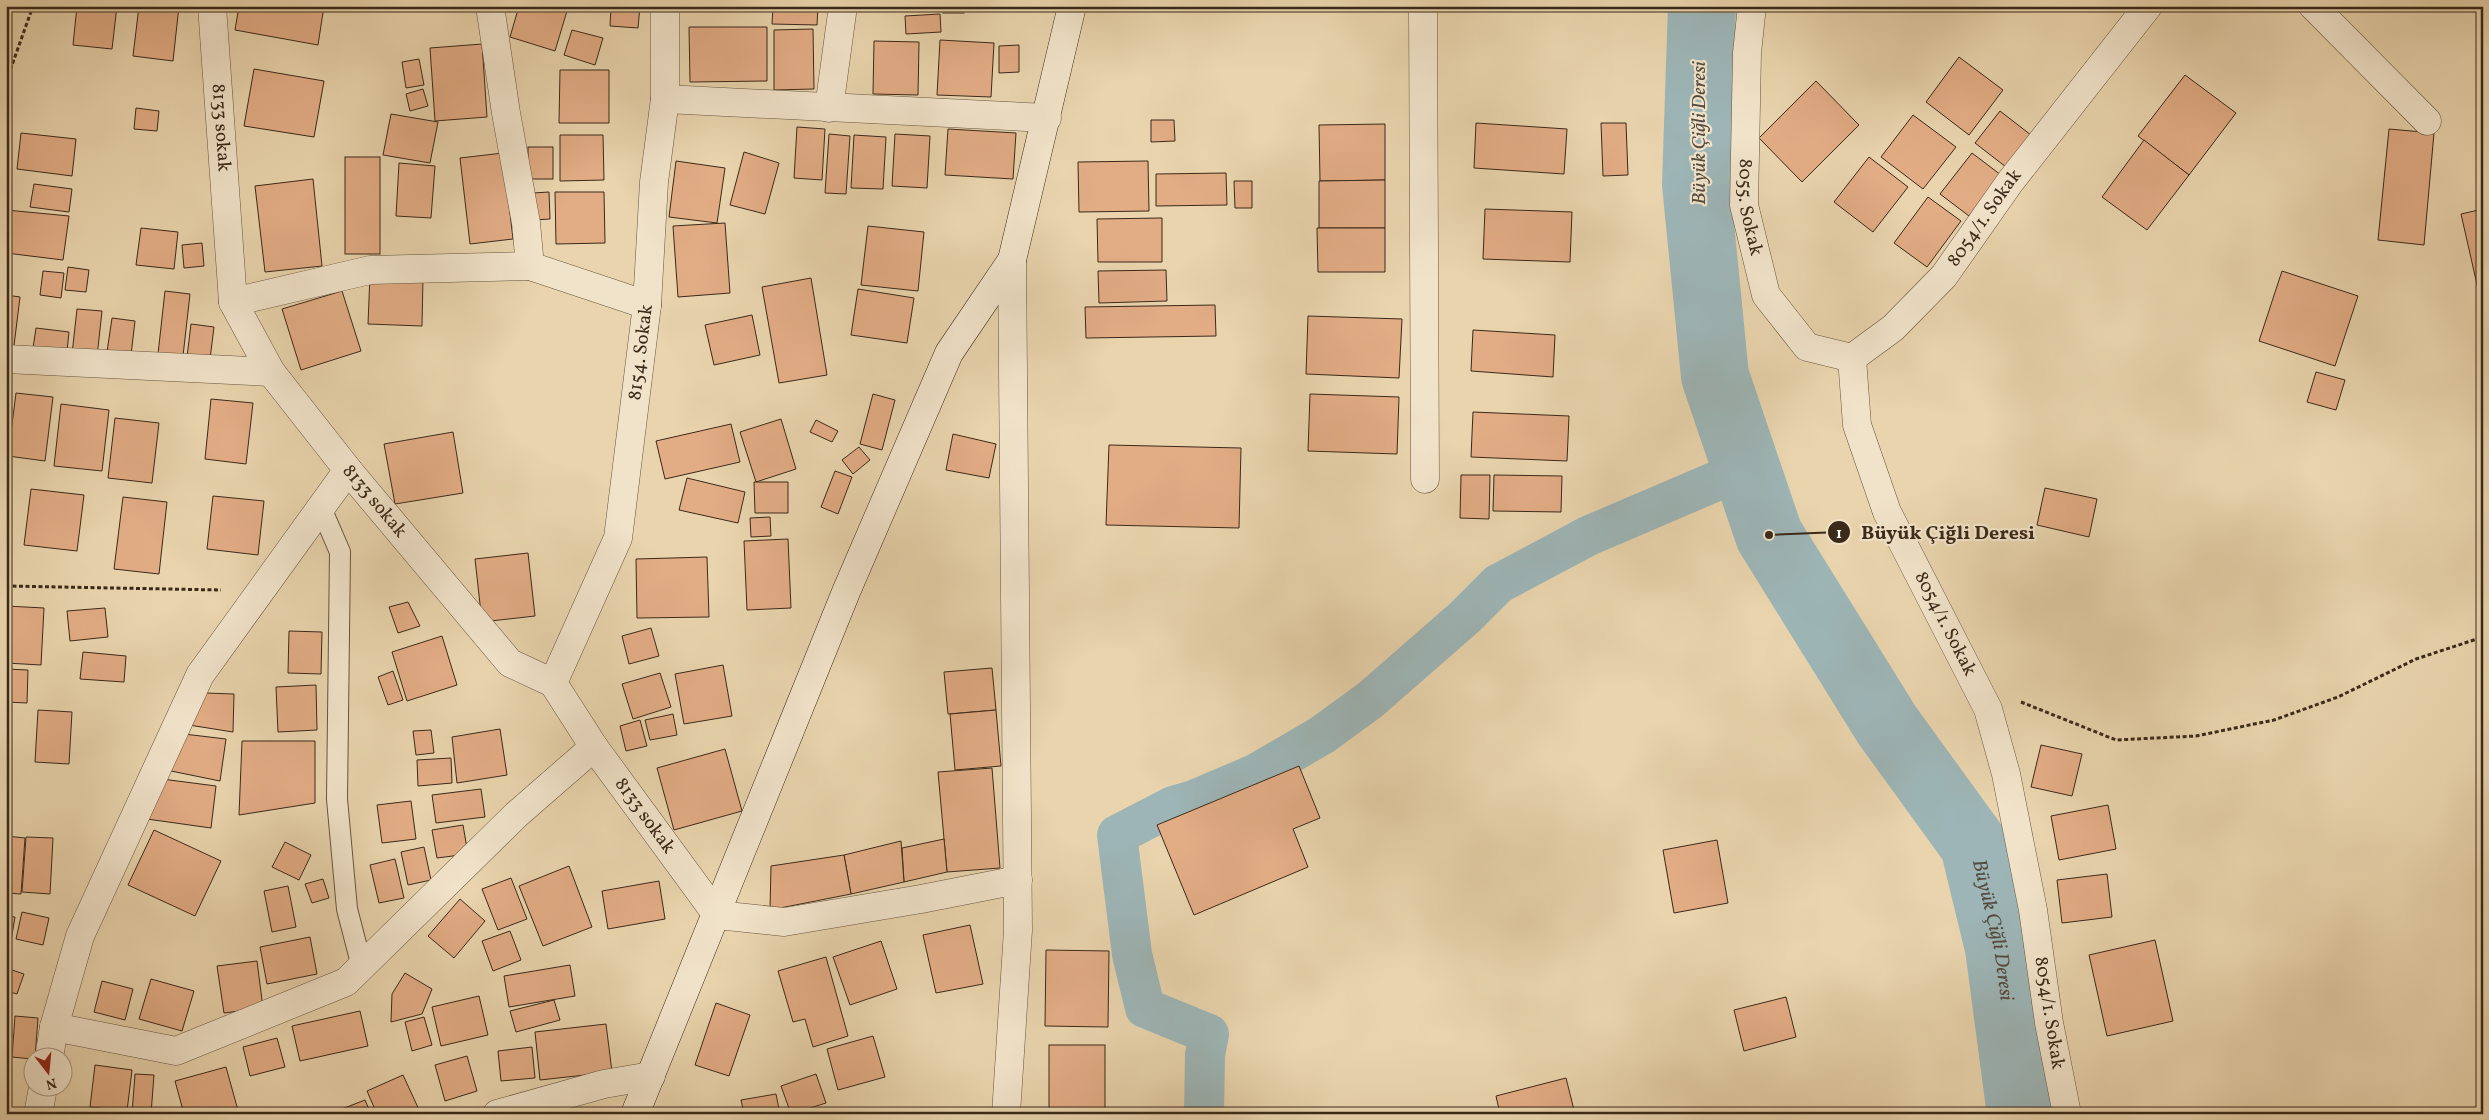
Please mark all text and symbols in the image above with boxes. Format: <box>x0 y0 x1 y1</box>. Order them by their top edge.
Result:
water label: Büyük Çiğli Deresi <box>1686 60 1714 205</box>
street label: 8133 sokak <box>205 83 237 173</box>
street label: 8055. Sokak <box>1731 158 1769 258</box>
street label: 8054/1. Sokak <box>1941 164 2028 272</box>
street label: 8154. Sokak <box>622 303 660 402</box>
street label: 8133 sokak <box>336 459 413 544</box>
callout: Büyük Çiğli Deresi <box>1826 515 2046 550</box>
text: Büyük Çiğli Deresi <box>1861 520 2035 548</box>
text: 1 <box>1836 524 1842 545</box>
street label: 8054/1. Sokak <box>1908 567 1982 681</box>
street label: 8133 sokak <box>608 773 681 859</box>
water label: Büyük Çiğli Deresi <box>1964 857 2020 1003</box>
street label: 8054/1. Sokak <box>2027 955 2071 1071</box>
north arrow <box>22 1048 72 1098</box>
text: N <box>44 1073 59 1094</box>

